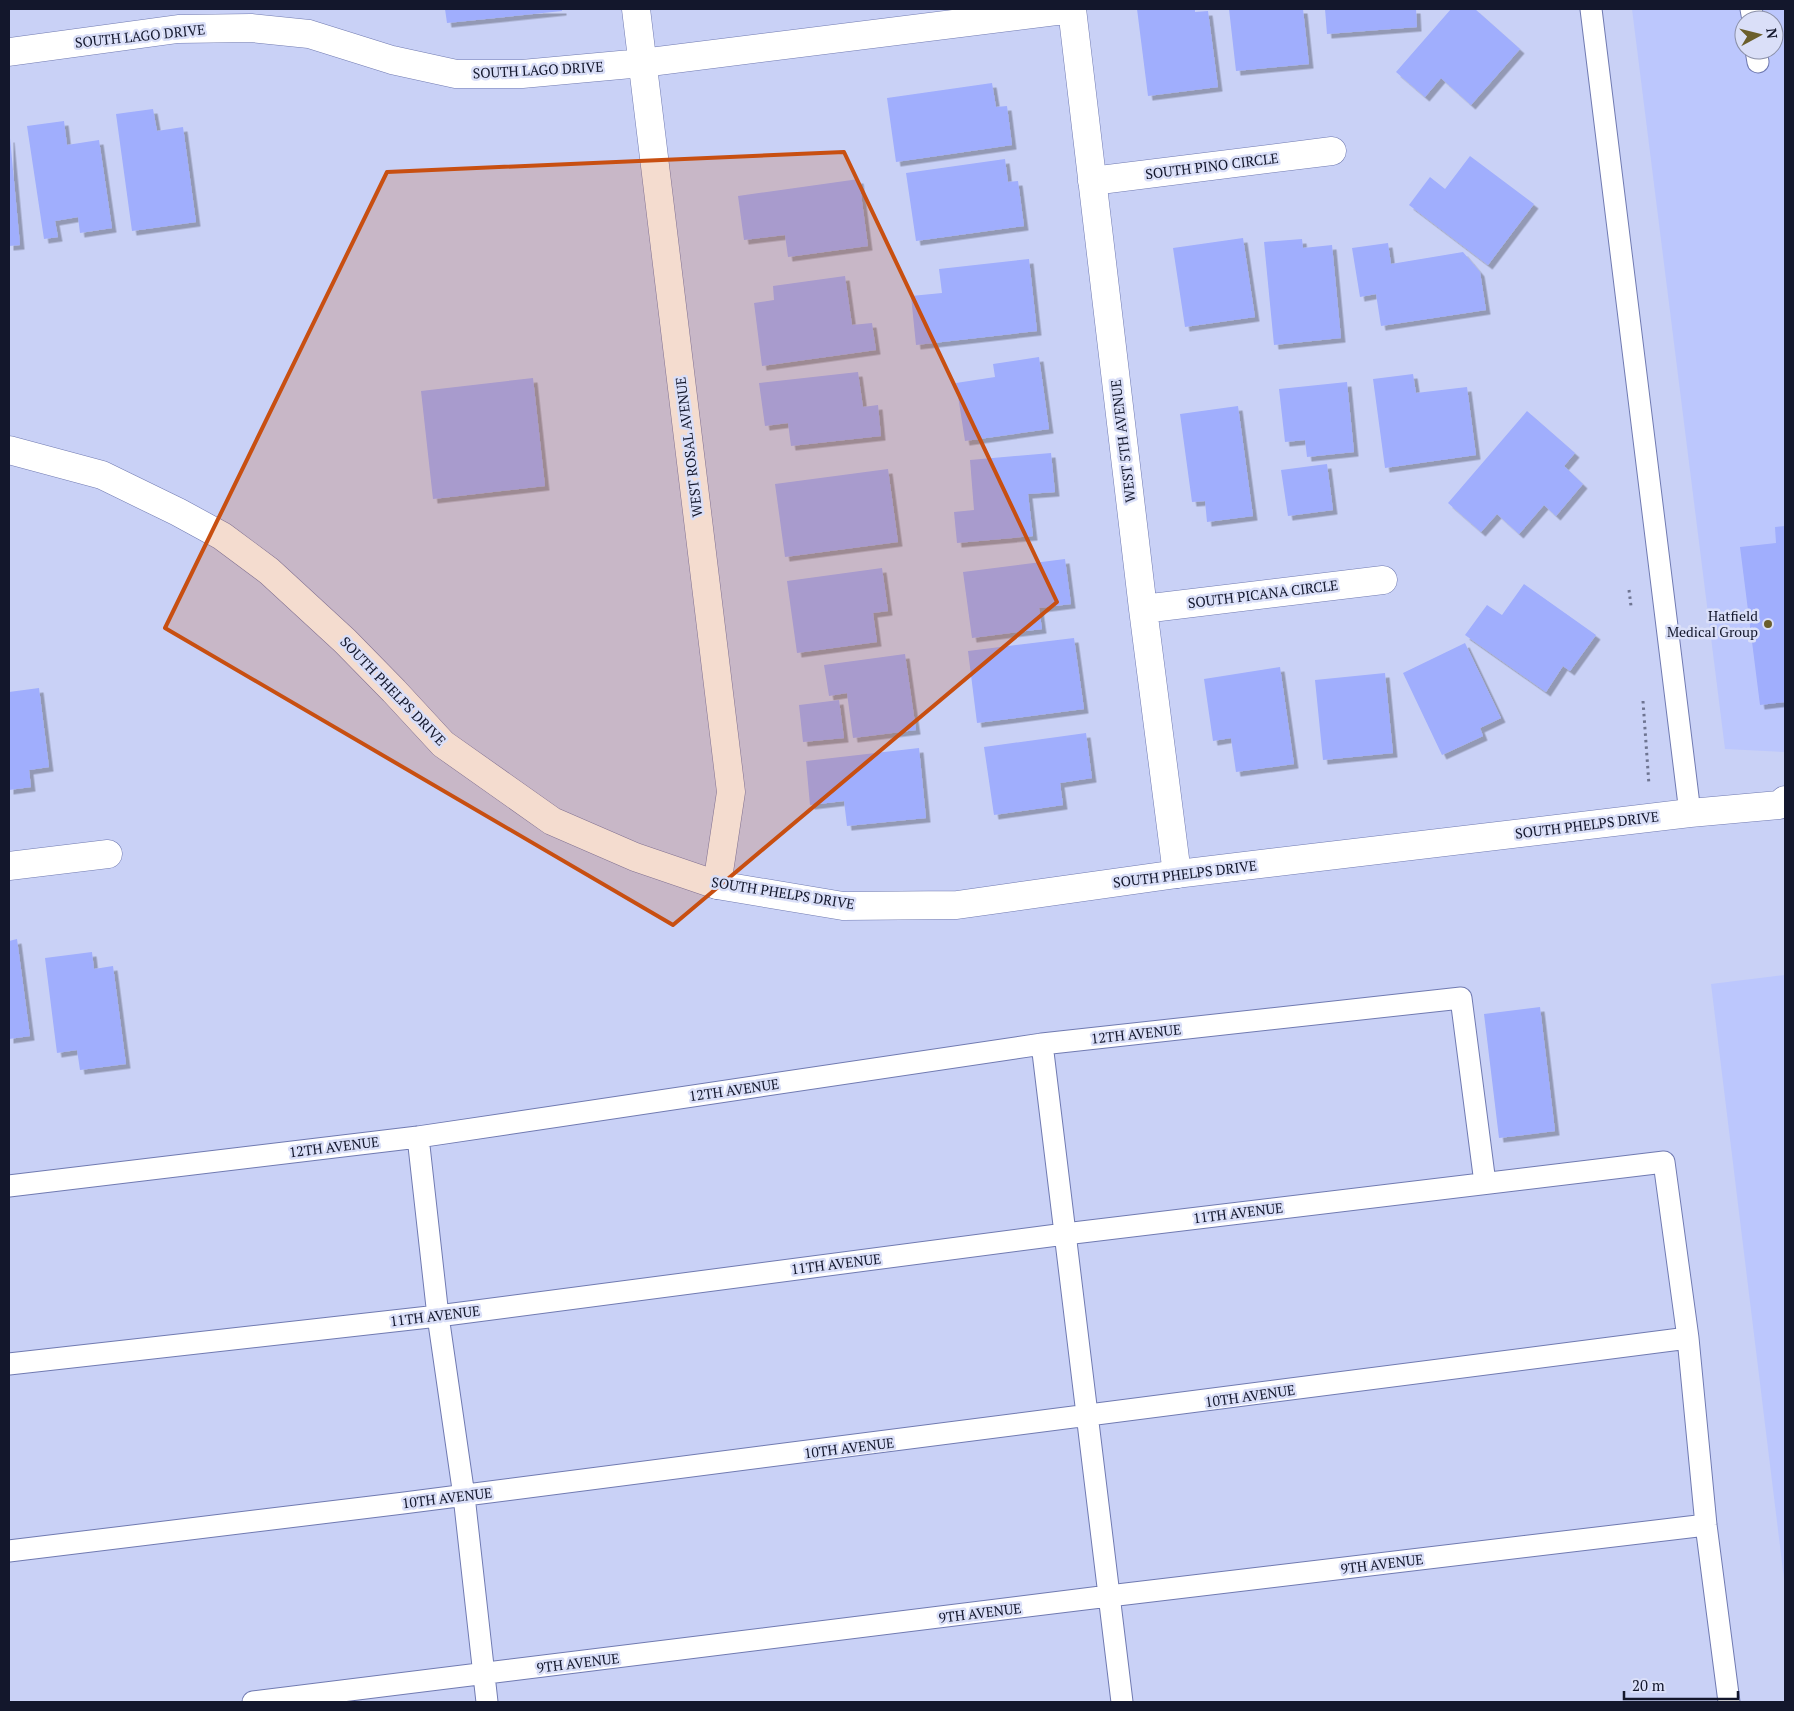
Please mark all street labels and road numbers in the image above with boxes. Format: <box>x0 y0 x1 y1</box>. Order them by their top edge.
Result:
street label: SOUTH LAGO DRIVE <box>74 19 206 52</box>
street label: SOUTH LAGO DRIVE <box>472 57 604 82</box>
street label: SOUTH PINO CIRCLE <box>1144 148 1280 183</box>
street label: WEST ROSAL AVENUE <box>670 376 707 518</box>
street label: WEST 5TH AVENUE <box>1106 378 1139 504</box>
street label: SOUTH PICANA CIRCLE <box>1187 575 1339 612</box>
street label: SOUTH PHELPS DRIVE <box>336 632 450 749</box>
street label: SOUTH PHELPS DRIVE <box>1514 806 1660 843</box>
street label: SOUTH PHELPS DRIVE <box>1112 855 1258 892</box>
street label: SOUTH PHELPS DRIVE <box>710 872 856 913</box>
street label: 12TH AVENUE <box>1090 1019 1182 1048</box>
street label: 12TH AVENUE <box>688 1074 780 1105</box>
street label: 12TH AVENUE <box>288 1132 380 1161</box>
street label: 11TH AVENUE <box>1192 1198 1284 1227</box>
street label: 11TH AVENUE <box>790 1249 882 1278</box>
street label: 11TH AVENUE <box>389 1301 481 1330</box>
street label: 10TH AVENUE <box>1204 1380 1296 1411</box>
street label: 10TH AVENUE <box>803 1433 895 1462</box>
street label: 10TH AVENUE <box>401 1483 493 1512</box>
street label: 9TH AVENUE <box>1340 1549 1424 1578</box>
street label: 9TH AVENUE <box>938 1598 1022 1627</box>
street label: 9TH AVENUE <box>536 1648 620 1677</box>

